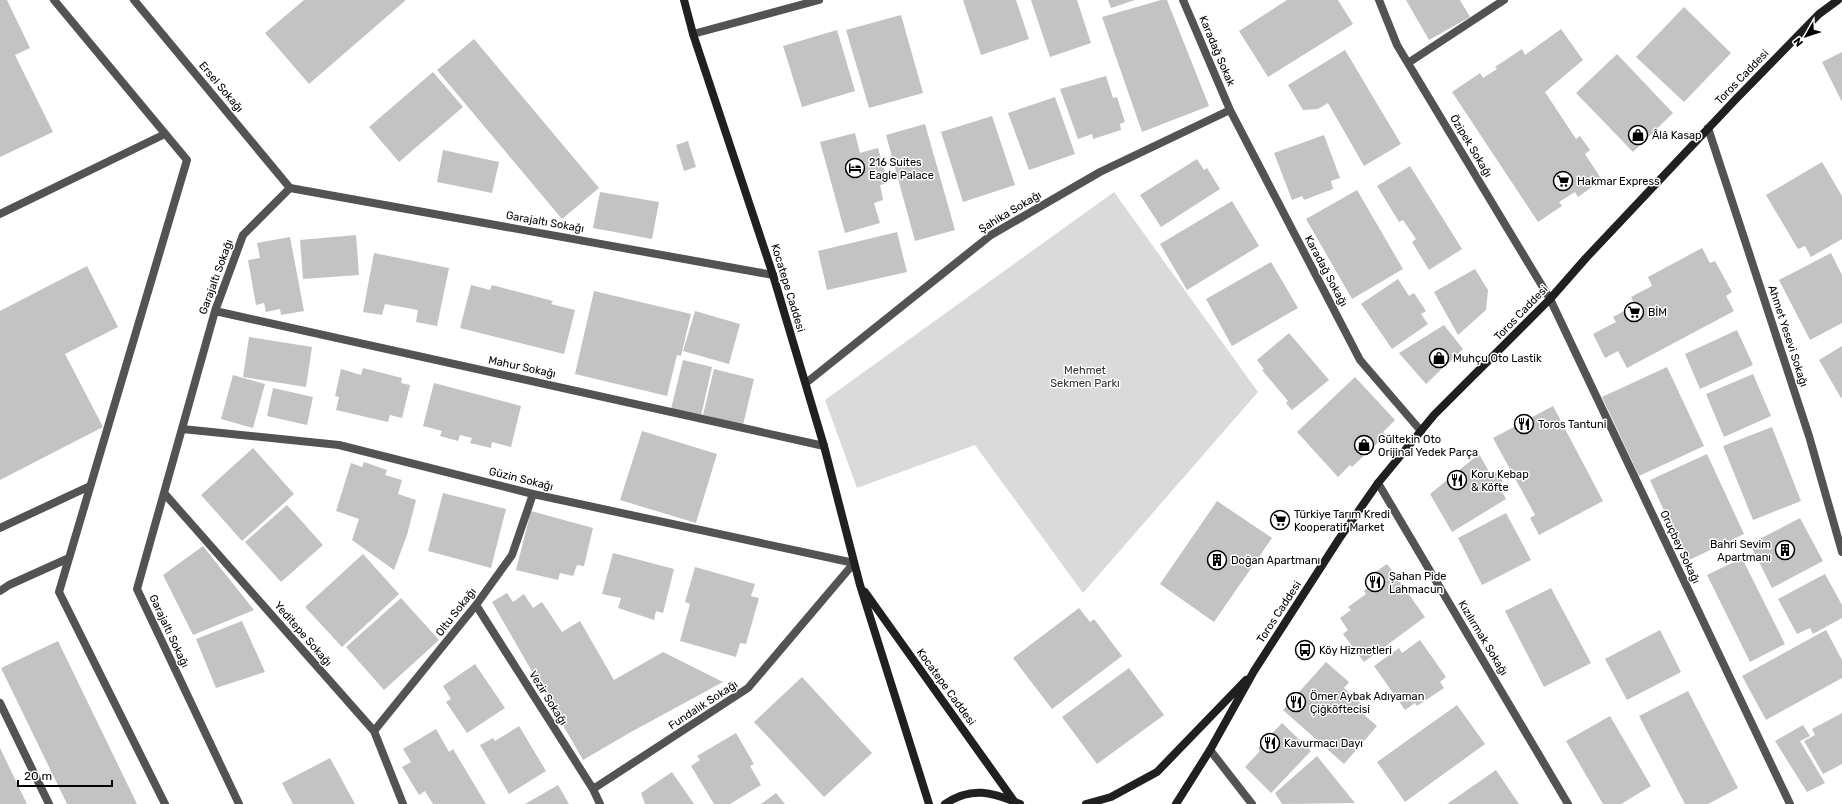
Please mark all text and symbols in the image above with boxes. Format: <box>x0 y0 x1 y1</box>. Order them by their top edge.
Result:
street label: Karadağ Sokak <box>1196 14 1238 88</box>
north arrow <box>1786 16 1826 56</box>
text: N <box>1791 35 1806 49</box>
street label: Toros Caddesi <box>1713 47 1771 107</box>
street label: Ersel Sokağı <box>196 59 246 115</box>
street label: Özipek Sokağı <box>1447 112 1495 180</box>
shop icon: Âlâ Kasap <box>1627 124 1649 146</box>
place label: Âlâ Kasap <box>1652 129 1702 142</box>
place label: 216 Suites Eagle Palace <box>869 156 934 182</box>
hotel icon: 216 Suites Eagle Palace <box>844 157 866 179</box>
supermarket icon: Hakmar Express <box>1552 170 1574 192</box>
place label: Hakmar Express <box>1577 175 1660 188</box>
street label: Şahika Sokağı <box>976 188 1044 236</box>
street label: Garajaltı Sokağı <box>505 209 585 235</box>
street label: Karadağ Sokağı <box>1302 233 1350 309</box>
street label: Garajaltı Sokağı <box>196 238 236 316</box>
street label: Kocatepe Caddesi <box>768 242 808 334</box>
street label: Toros Caddesi <box>1492 283 1550 343</box>
street label: Ahmet Yesevi Sokağı <box>1765 284 1811 388</box>
supermarket icon: BİM <box>1623 301 1645 323</box>
place label: BİM <box>1648 305 1667 319</box>
shop icon: Muhçu Oto Lastik <box>1428 347 1450 369</box>
place label: Muhçu Oto Lastik <box>1453 352 1542 365</box>
street label: Mahur Sokağı <box>487 353 557 381</box>
park label: Mehmet Sekmen Parkı <box>1050 364 1120 390</box>
restaurant icon: Toros Tantuni <box>1513 413 1535 435</box>
place label: Toros Tantuni <box>1538 418 1606 431</box>
place label: Gültekin Oto Orijinal Yedek Parça <box>1378 433 1478 459</box>
shop icon: Gültekin Oto Orijinal Yedek Parça <box>1353 434 1375 456</box>
street label: Güzin Sokağı <box>488 465 554 493</box>
place label: Koru Kebap & Köfte <box>1471 468 1529 494</box>
restaurant icon: Koru Kebap & Köfte <box>1446 469 1468 491</box>
place label: Türkiye Tarım Kredi Kooperatif Market <box>1294 508 1390 534</box>
street label: Oruçbey Sokağı <box>1657 508 1703 586</box>
supermarket icon: Türkiye Tarım Kredi Kooperatif Market <box>1269 509 1291 531</box>
place label: Bahri Sevim Apartmanı <box>1710 538 1771 564</box>
building icon: Bahri Sevim Apartmanı <box>1774 539 1796 561</box>
building icon: Doğan Apartmanı <box>1206 549 1228 571</box>
place label: Doğan Apartmanı <box>1231 554 1320 567</box>
place label: Şahan Pide Lahmacun <box>1389 570 1446 596</box>
restaurant icon: Şahan Pide Lahmacun <box>1364 571 1386 593</box>
street label: Toros Caddesi <box>1254 579 1304 645</box>
street label: Oltu Sokağı <box>433 585 479 639</box>
street label: Garajaltı Sokağı <box>146 592 192 670</box>
street label: Kızılırmak Sokağı <box>1455 598 1511 678</box>
street label: Yeditepe Sokağı <box>271 599 335 669</box>
bus stop icon: Köy Hizmetleri <box>1294 639 1316 661</box>
place label: Köy Hizmetleri <box>1319 644 1392 657</box>
street label: Kocatepe Caddesi <box>914 646 978 728</box>
street label: Vezir Sokağı <box>526 668 570 728</box>
street label: Fundalık Sokağı <box>666 678 740 732</box>
place label: Ömer Aybak Adıyaman Çiğköftecisi <box>1310 690 1424 716</box>
restaurant icon: Ömer Aybak Adıyaman Çiğköftecisi <box>1285 691 1307 713</box>
restaurant icon: Kavurmacı Dayı <box>1259 732 1281 754</box>
place label: Kavurmacı Dayı <box>1284 737 1363 750</box>
scale bar <box>18 762 112 788</box>
text: 20 m <box>24 769 52 783</box>

